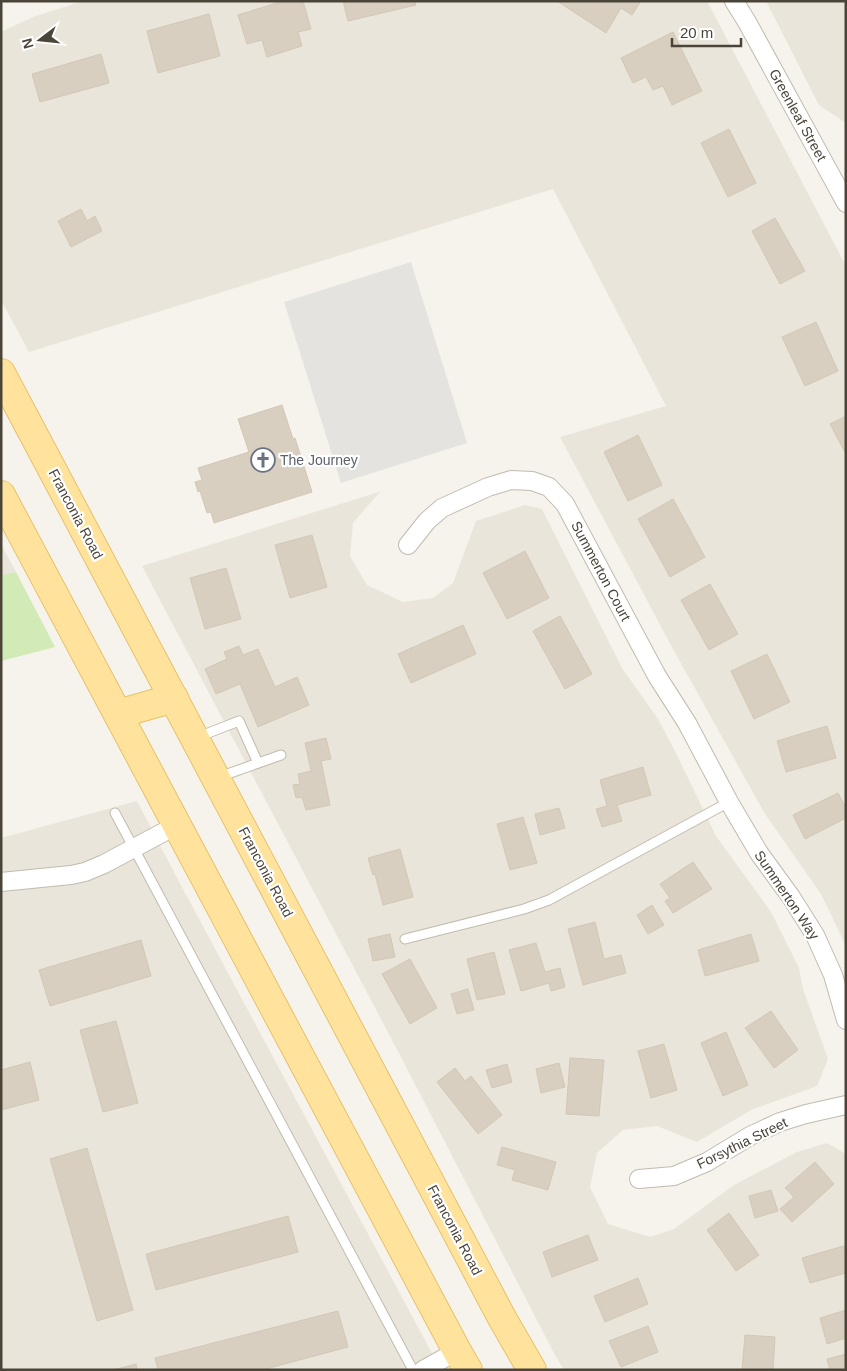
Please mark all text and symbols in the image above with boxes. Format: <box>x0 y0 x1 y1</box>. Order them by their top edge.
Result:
north arrow <box>15 15 65 65</box>
scale bar <box>672 15 741 47</box>
text: 20 m <box>680 24 713 41</box>
text: N <box>18 37 37 51</box>
street label: Greenleaf Street <box>766 66 830 164</box>
church icon: The Journey <box>250 447 276 473</box>
place label: The Journey <box>280 452 358 468</box>
street label: Franconia Road <box>46 466 106 562</box>
street label: Summerton Court <box>568 518 634 624</box>
street label: Franconia Road <box>236 824 296 920</box>
street label: Summerton Way <box>751 848 823 942</box>
street label: Forsythia Street <box>694 1114 790 1172</box>
street label: Franconia Road <box>425 1182 485 1278</box>

